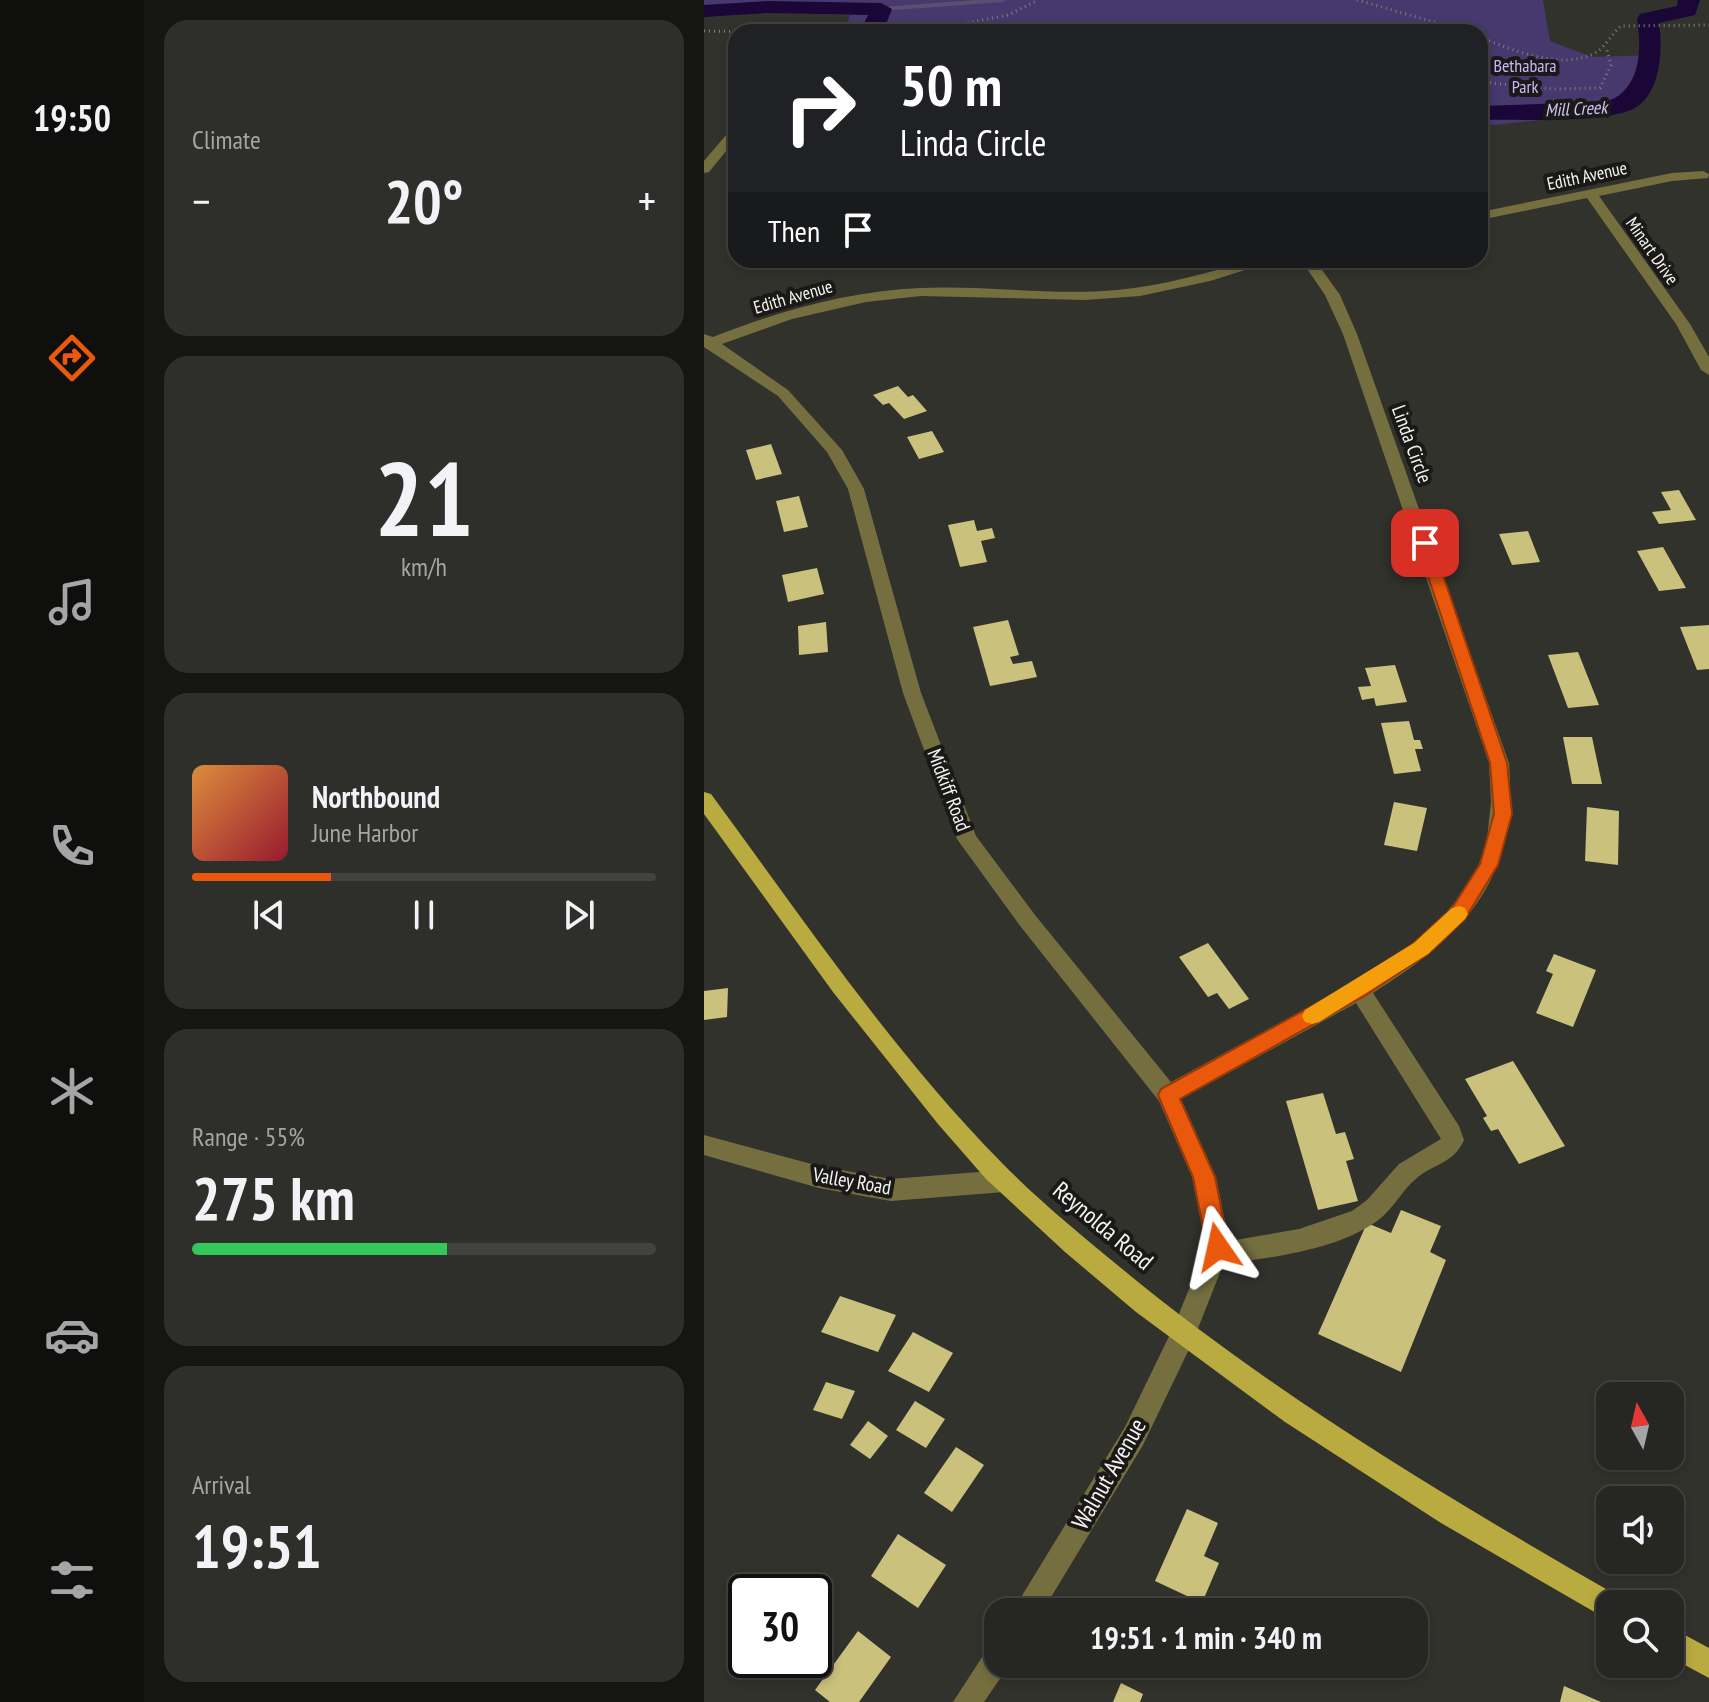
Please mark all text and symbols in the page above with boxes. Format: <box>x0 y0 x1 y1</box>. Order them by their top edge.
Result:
text: 50 m <box>900 49 1002 121</box>
park label: Bethabara Park <box>1493 54 1557 98</box>
icon: right <box>768 56 872 160</box>
text: 19:50 <box>33 94 111 141</box>
water label: Mill Creek <box>1544 95 1610 122</box>
text: Linda Circle <box>900 119 1046 166</box>
text: Climate <box>192 123 261 156</box>
street label: Edith Avenue <box>1545 156 1629 195</box>
text: 20° <box>384 162 464 240</box>
text: − <box>192 172 210 229</box>
text: + <box>638 172 656 229</box>
icon: arrive <box>836 208 880 252</box>
text: Then <box>768 211 820 250</box>
street label: Minart Drive <box>1621 212 1684 289</box>
street label: Edith Avenue <box>751 274 835 319</box>
icon: directions <box>44 330 100 386</box>
street label: Linda Circle <box>1386 401 1438 487</box>
text: 21 <box>374 430 474 565</box>
pin <box>1391 509 1459 577</box>
icon: arrive <box>1403 521 1447 565</box>
text: km/h <box>401 550 447 583</box>
icon: music <box>44 574 100 630</box>
street label: Midkiff Road <box>921 745 977 835</box>
text: Northbound <box>312 777 440 816</box>
text: June Harbor <box>312 816 418 849</box>
icon: phone <box>44 818 100 874</box>
icon: previous <box>247 893 291 937</box>
icon: pause <box>402 893 446 937</box>
icon: next <box>557 893 601 937</box>
icon: climate <box>44 1063 100 1119</box>
text: Range · 55% <box>192 1120 305 1153</box>
text: 275 km <box>192 1159 355 1237</box>
street label: Valley Road <box>810 1161 893 1201</box>
street label: Reynolda Road <box>1047 1175 1160 1277</box>
position arrow <box>1176 1205 1260 1289</box>
icon: car <box>44 1307 100 1363</box>
north arrow <box>1596 1382 1684 1470</box>
map controls <box>1596 1382 1684 1678</box>
street label: Walnut Avenue <box>1064 1413 1153 1535</box>
text: Arrival <box>192 1468 251 1501</box>
button: sound <box>1596 1486 1684 1574</box>
text: 19:51 <box>192 1507 322 1585</box>
icon: filters <box>44 1552 100 1608</box>
speed limit sign: 30 <box>728 1574 832 1678</box>
button: search <box>1596 1590 1684 1678</box>
text: 19:51 · 1 min · 340 m <box>1090 1618 1322 1657</box>

